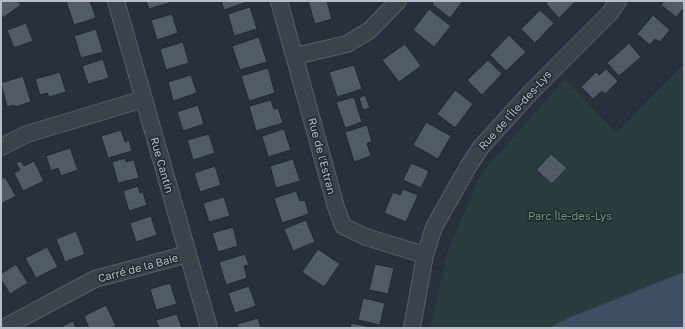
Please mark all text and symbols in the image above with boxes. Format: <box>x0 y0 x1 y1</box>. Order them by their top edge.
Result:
street label: Rue de l'Île-des-Lys <box>476 67 554 152</box>
street label: Rue de l'Estran <box>306 116 339 195</box>
street label: Rue Cantin <box>148 135 177 194</box>
park label: Parc Île-des-Lys <box>528 209 612 222</box>
street label: Carré de la Baie <box>96 251 179 284</box>

